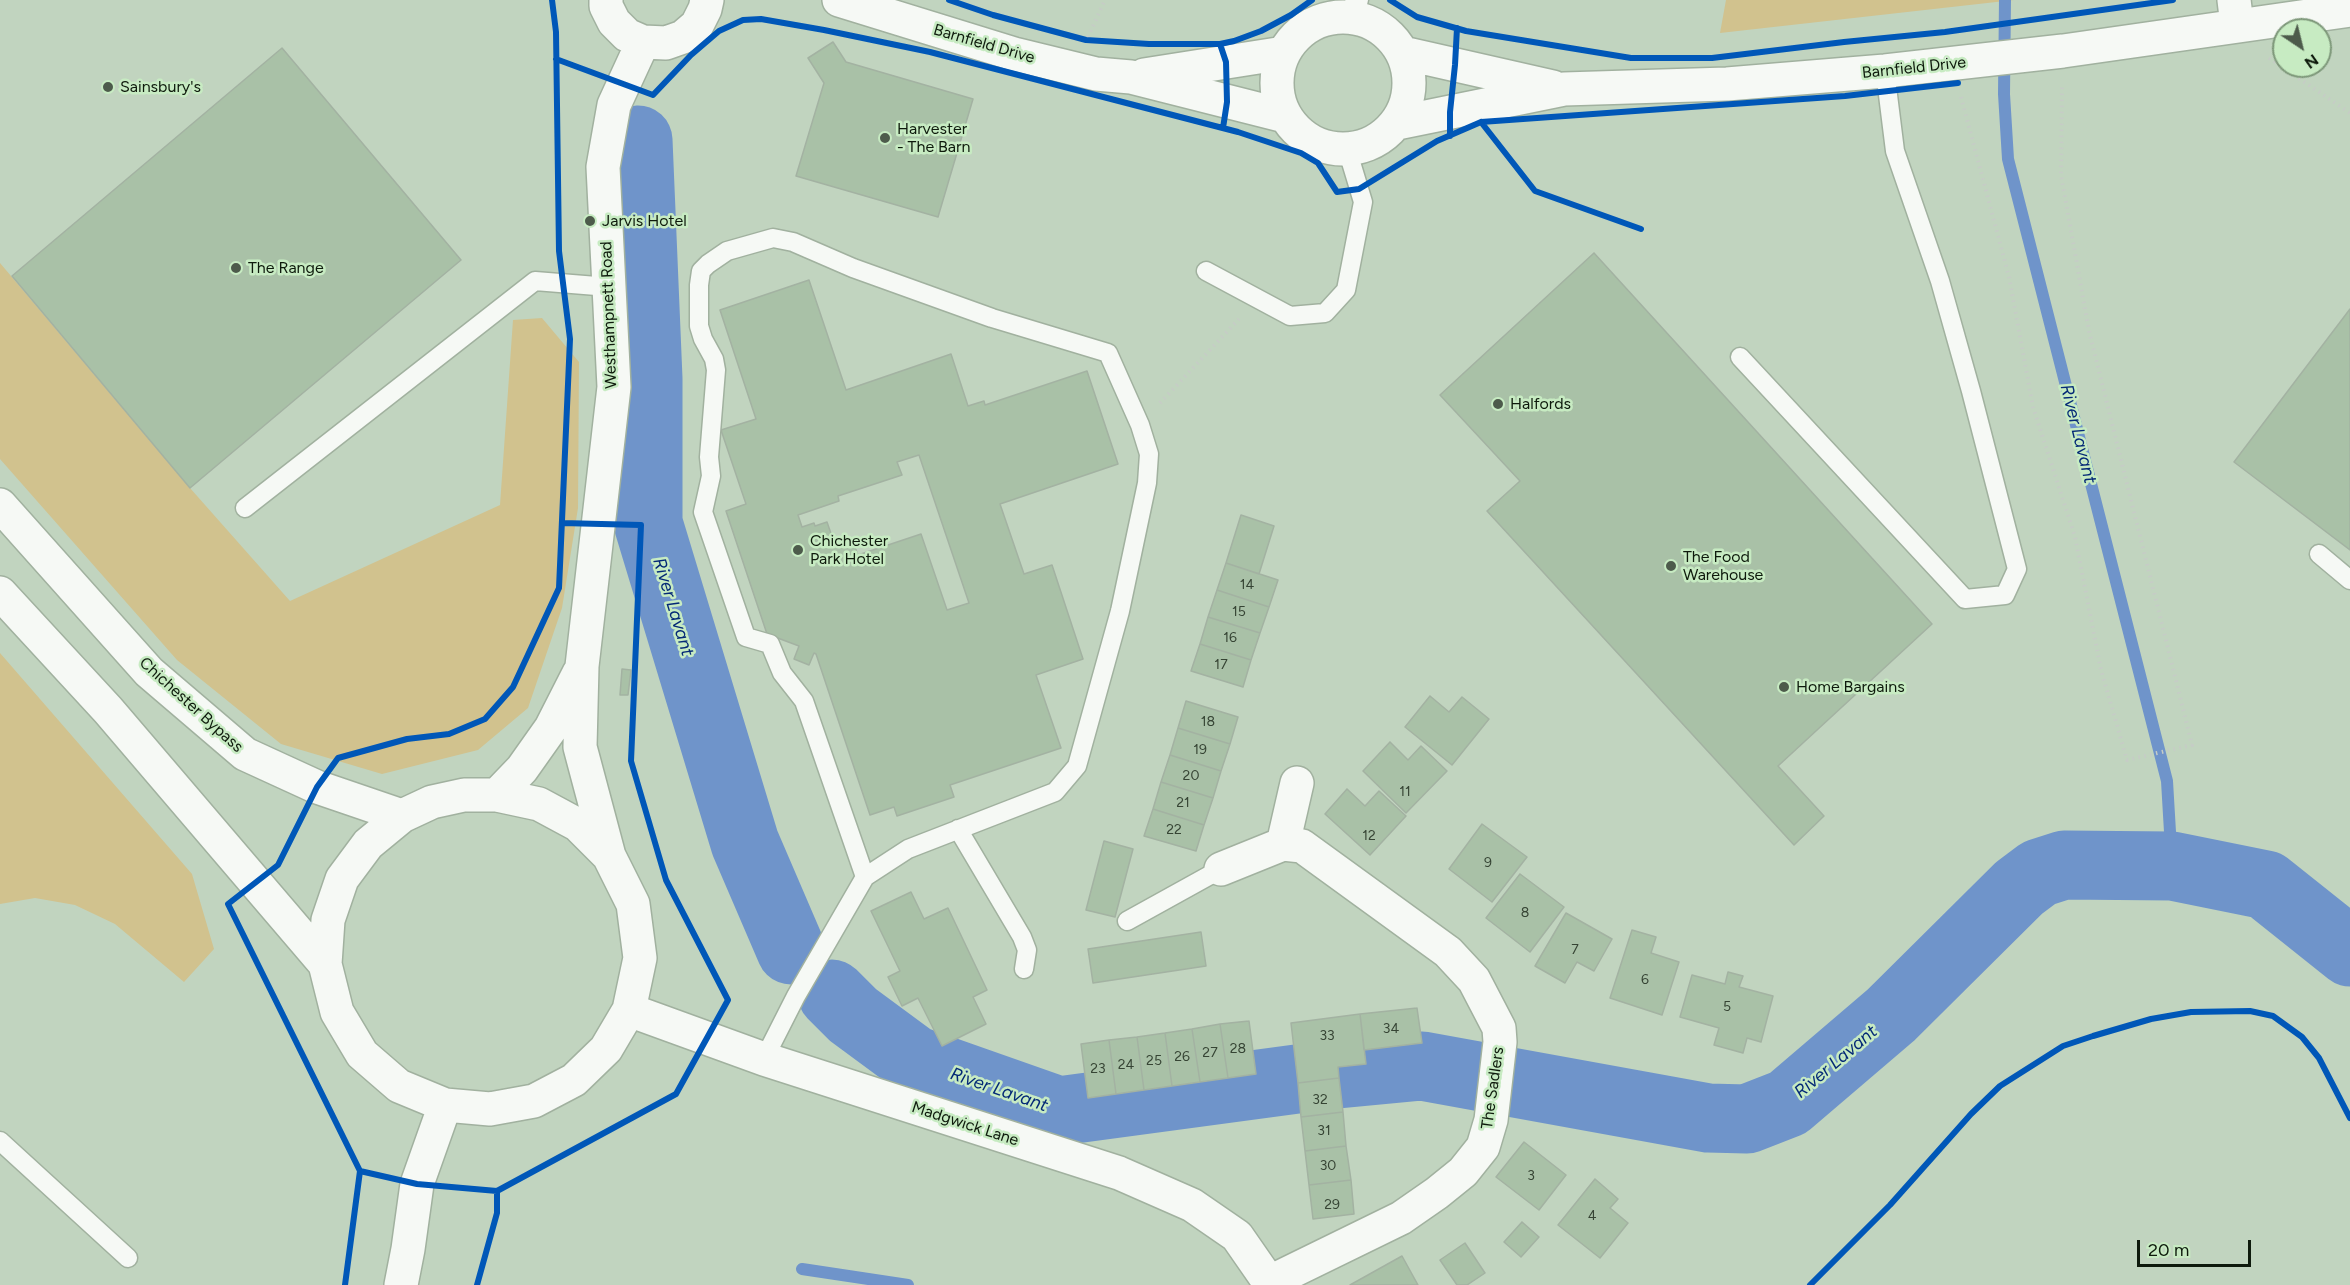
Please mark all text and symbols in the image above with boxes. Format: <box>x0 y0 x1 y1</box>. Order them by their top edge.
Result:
north arrow <box>2272 18 2332 78</box>
street label: Barnfield Drive <box>931 20 1037 68</box>
text: N <box>2301 50 2322 73</box>
street label: Barnfield Drive <box>1861 53 1967 83</box>
place label: Sainsbury's <box>120 77 201 97</box>
marker: Sainsbury's <box>101 80 115 94</box>
place label: Harvester - The Barn <box>897 119 970 157</box>
marker: Harvester - The Barn <box>878 131 892 145</box>
place label: Jarvis Hotel <box>602 211 687 231</box>
marker: Jarvis Hotel <box>583 214 597 228</box>
street label: Westhampnett Road <box>597 241 621 389</box>
place label: The Range <box>248 258 324 278</box>
marker: The Range <box>229 261 243 275</box>
water label: River Lavant <box>2055 382 2101 486</box>
place label: Halfords <box>1510 394 1571 414</box>
marker: Halfords <box>1491 397 1505 411</box>
place label: Chichester Park Hotel <box>810 531 888 569</box>
marker: Chichester Park Hotel <box>791 543 805 557</box>
place label: The Food Warehouse <box>1683 547 1763 585</box>
water label: River Lavant <box>648 555 698 659</box>
marker: The Food Warehouse <box>1664 559 1678 573</box>
house number: 14 <box>1240 577 1254 593</box>
house number: 15 <box>1232 604 1246 620</box>
house number: 16 <box>1223 630 1237 646</box>
street label: Chichester Bypass <box>135 653 247 757</box>
house number: 17 <box>1214 657 1228 673</box>
place label: Home Bargains <box>1796 677 1905 697</box>
marker: Home Bargains <box>1777 680 1791 694</box>
house number: 18 <box>1201 714 1215 730</box>
house number: 19 <box>1193 742 1207 758</box>
house number: 20 <box>1183 768 1199 784</box>
house number: 11 <box>1399 784 1411 800</box>
house number: 21 <box>1176 795 1190 811</box>
house number: 22 <box>1166 822 1182 838</box>
house number: 12 <box>1362 828 1376 844</box>
house number: 9 <box>1484 855 1492 871</box>
house number: 8 <box>1521 905 1529 921</box>
house number: 7 <box>1571 942 1579 958</box>
house number: 6 <box>1641 972 1649 988</box>
house number: 5 <box>1723 999 1731 1015</box>
house number: 34 <box>1383 1021 1399 1037</box>
water label: River Lavant <box>1790 1021 1882 1103</box>
house number: 33 <box>1319 1028 1335 1044</box>
house number: 28 <box>1230 1041 1246 1057</box>
house number: 27 <box>1202 1045 1218 1061</box>
street label: The Sadlers <box>1478 1046 1508 1130</box>
house number: 26 <box>1174 1049 1190 1065</box>
house number: 25 <box>1146 1053 1162 1069</box>
house number: 24 <box>1118 1057 1134 1073</box>
house number: 23 <box>1090 1061 1106 1077</box>
water label: River Lavant <box>947 1063 1051 1117</box>
house number: 32 <box>1312 1092 1328 1108</box>
street label: Madgwick Lane <box>909 1098 1021 1150</box>
house number: 31 <box>1317 1123 1331 1139</box>
house number: 30 <box>1320 1158 1336 1174</box>
house number: 3 <box>1527 1168 1535 1184</box>
house number: 29 <box>1324 1197 1340 1213</box>
house number: 4 <box>1588 1208 1596 1224</box>
scale bar <box>2140 1228 2254 1266</box>
text: 20 m <box>2148 1239 2189 1261</box>

